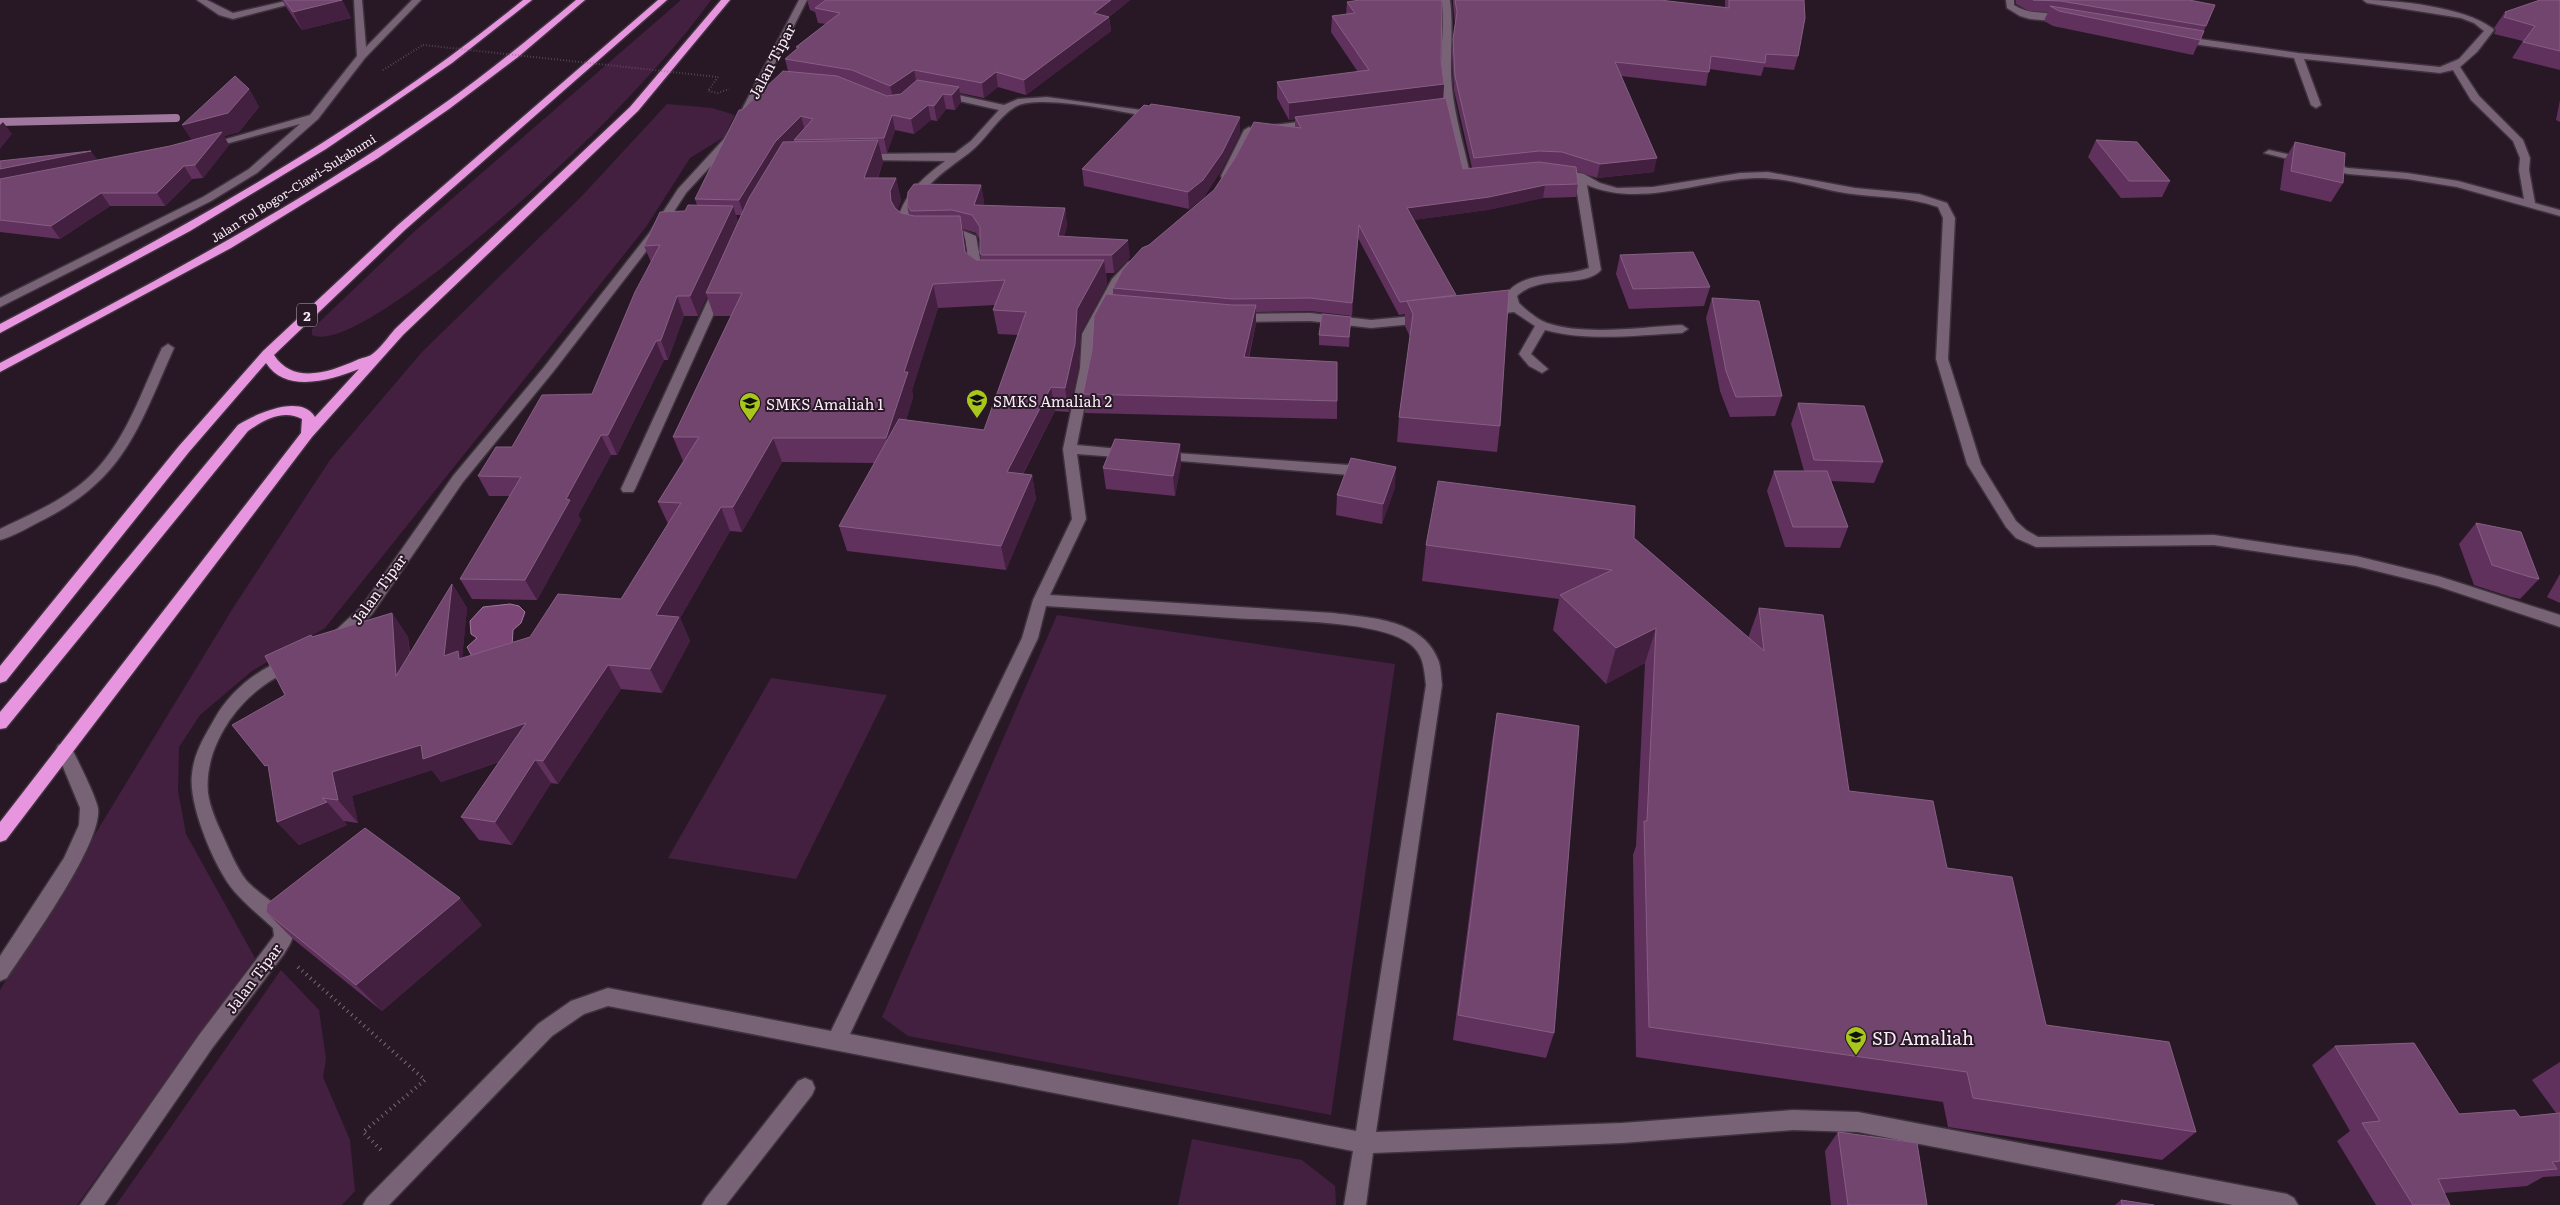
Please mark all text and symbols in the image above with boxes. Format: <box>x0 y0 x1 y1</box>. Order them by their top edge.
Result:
street label: Jalan Tipar <box>742 19 800 103</box>
street label: Jalan Tol Bogor–Ciawi–Sukabumi <box>207 130 379 246</box>
road number: 2 <box>297 304 317 326</box>
school or university icon: SMKS Amaliah 2 <box>965 388 989 419</box>
place label: SMKS Amaliah 2 <box>993 389 1113 412</box>
school or university icon: SMKS Amaliah 1 <box>738 391 762 422</box>
place label: SMKS Amaliah 1 <box>766 392 884 415</box>
street label: Jalan Tipar <box>345 549 411 629</box>
street label: Jalan Tipar <box>219 938 287 1018</box>
place label: SD Amaliah <box>1872 1024 1974 1051</box>
school or university icon: SD Amaliah <box>1844 1025 1868 1056</box>

